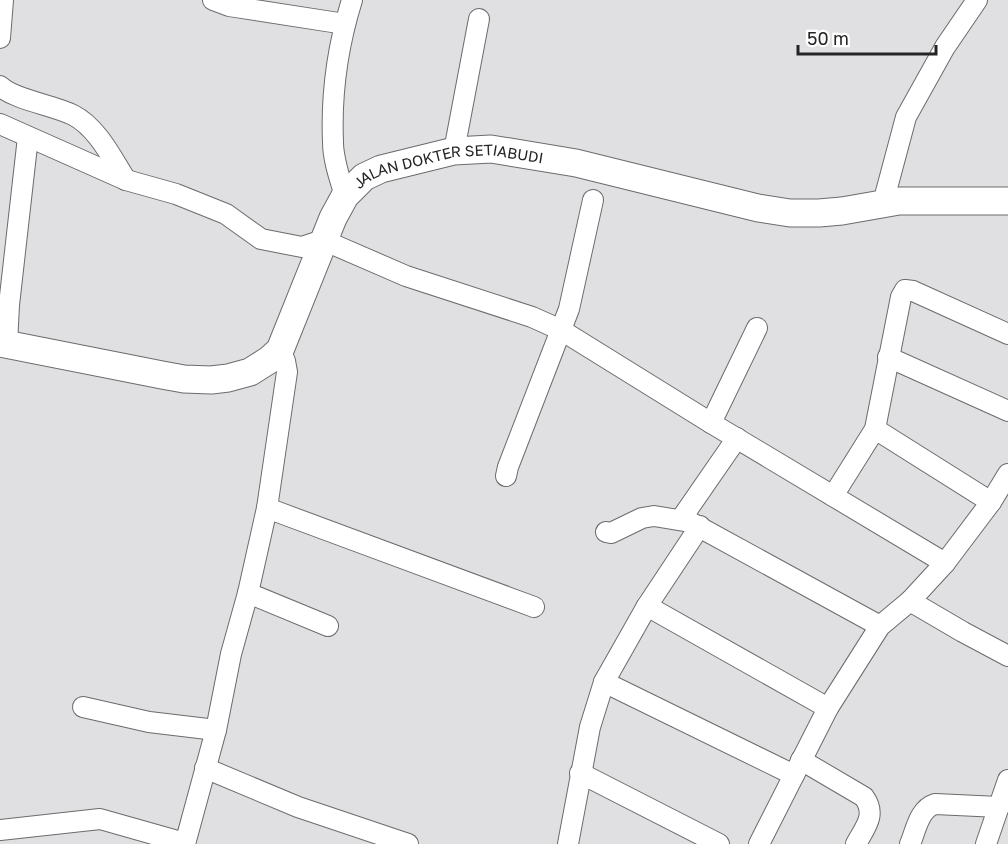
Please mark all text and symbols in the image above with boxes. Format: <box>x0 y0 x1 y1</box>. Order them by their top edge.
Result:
scale bar <box>798 18 936 56</box>
text: 50 m <box>807 27 849 49</box>
street label: JALAN DOKTER SETIABUDI <box>349 140 545 192</box>

